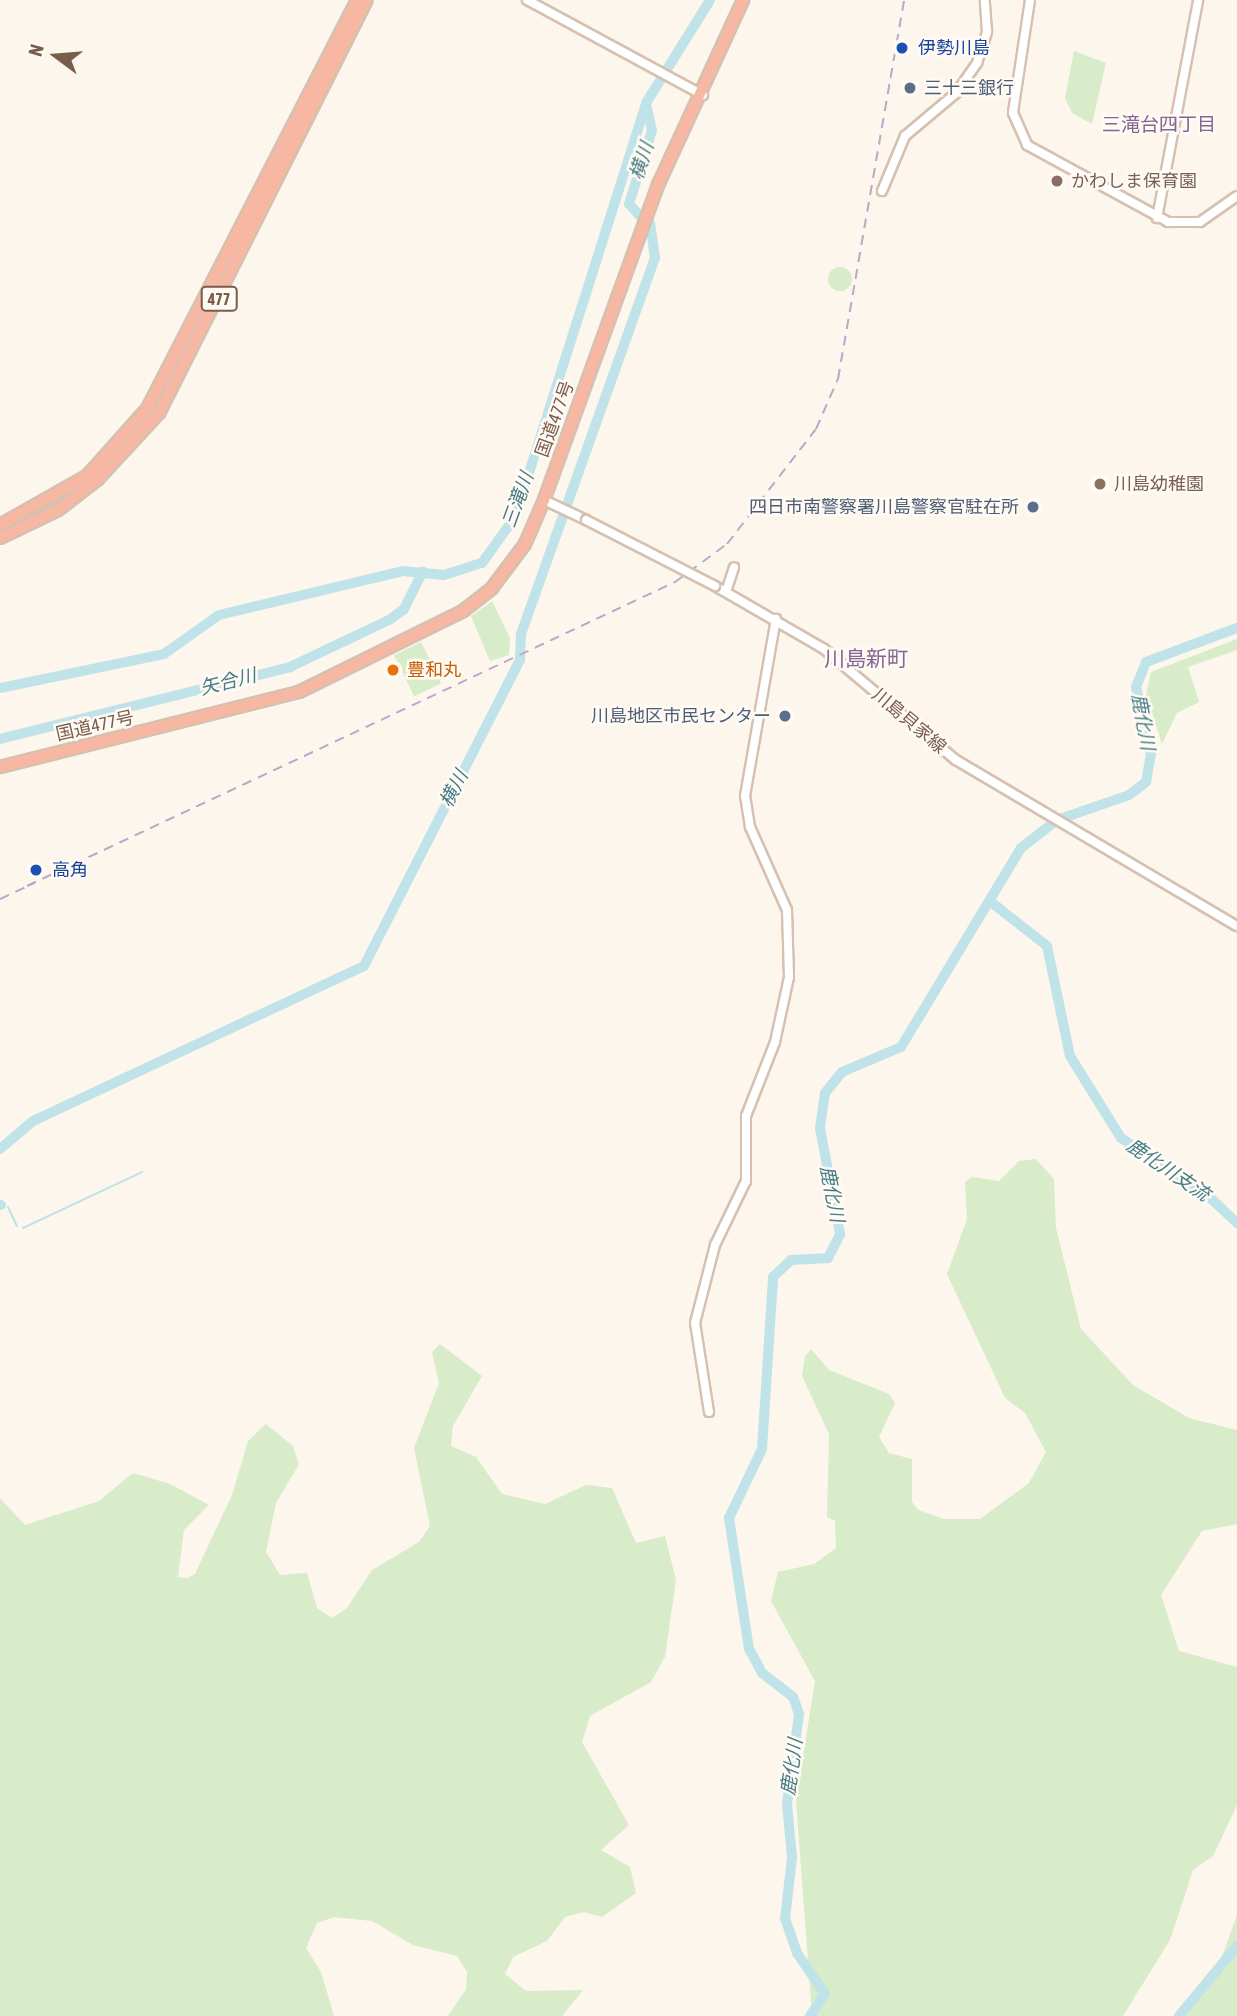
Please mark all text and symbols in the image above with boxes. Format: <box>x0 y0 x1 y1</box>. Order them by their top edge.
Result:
north arrow <box>21 21 91 91</box>
place label: 伊勢川島 <box>918 37 990 59</box>
marker: 伊勢川島 <box>892 38 912 58</box>
text: N <box>24 42 48 59</box>
place label: 三十三銀行 <box>924 77 1014 99</box>
marker: 三十三銀行 <box>902 80 918 96</box>
district label: 三滝台四丁目 <box>1102 114 1216 136</box>
water label: 横川 <box>625 139 659 183</box>
place label: かわしま保育園 <box>1071 170 1197 192</box>
marker: かわしま保育園 <box>1049 173 1065 189</box>
road number: 477 <box>200 286 238 312</box>
street label: 国道477号 <box>531 378 579 460</box>
water label: 三滝川 <box>498 469 538 531</box>
place label: 川島幼稚園 <box>1114 473 1204 495</box>
marker: 川島幼稚園 <box>1092 476 1108 492</box>
place label: 四日市南警察署川島警察官駐在所 <box>749 496 1019 518</box>
marker: 四日市南警察署川島警察官駐在所 <box>1025 499 1041 515</box>
district label: 川島新町 <box>824 645 908 671</box>
place label: 豊和丸 <box>407 659 461 681</box>
marker: 豊和丸 <box>385 662 401 678</box>
water label: 矢合川 <box>198 664 258 700</box>
street label: 川島貝家線 <box>868 684 950 758</box>
water label: 鹿化川 <box>1127 692 1159 752</box>
place label: 川島地区市民センター <box>591 705 771 727</box>
street label: 国道477号 <box>54 707 136 745</box>
marker: 川島地区市民センター <box>777 708 793 724</box>
water label: 横川 <box>435 767 473 811</box>
place label: 高角 <box>52 859 88 881</box>
marker: 高角 <box>26 860 46 880</box>
water label: 鹿化川支流 <box>1122 1134 1214 1206</box>
water label: 鹿化川 <box>815 1164 849 1224</box>
water label: 鹿化川 <box>777 1737 807 1797</box>

